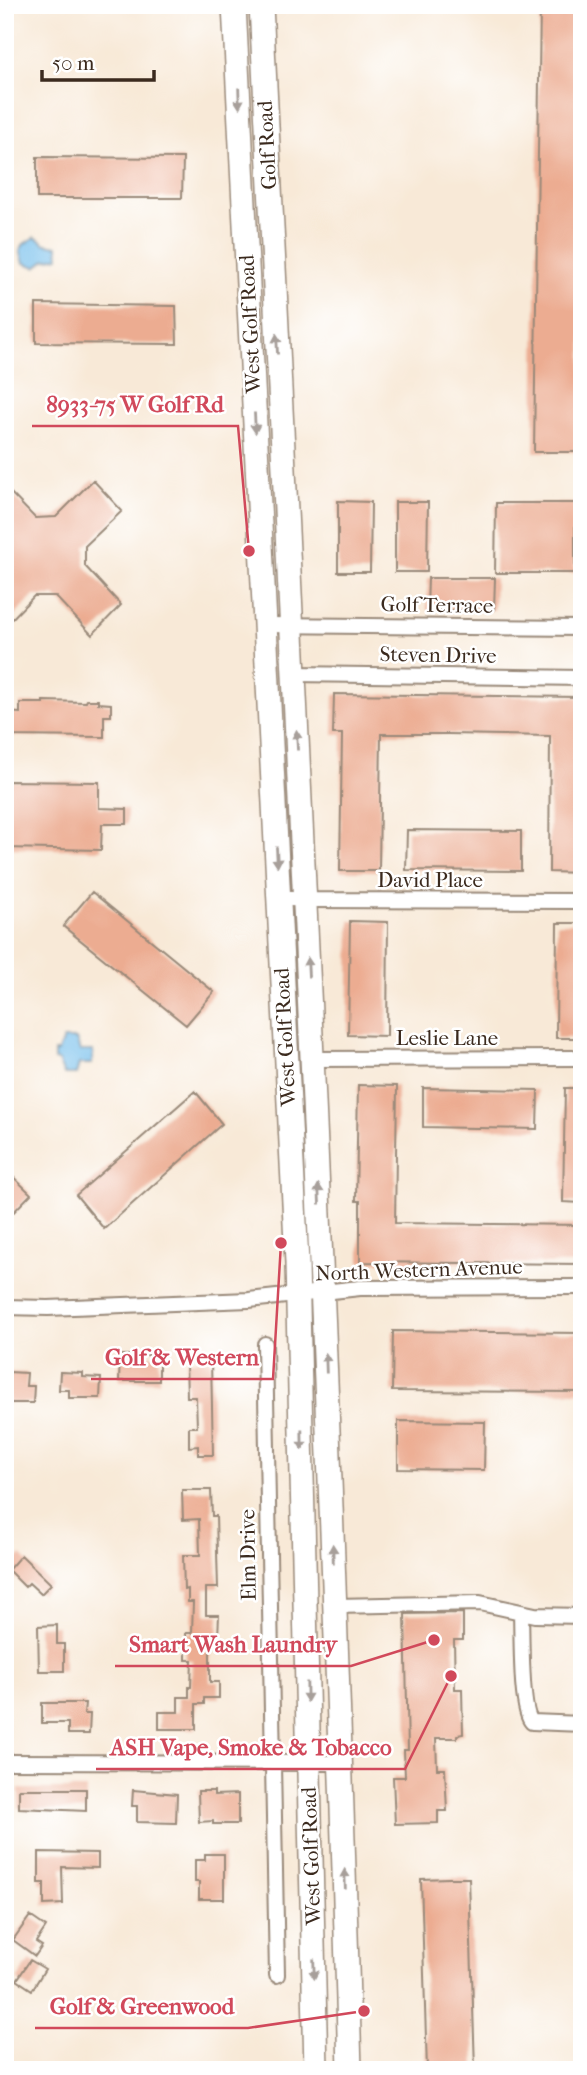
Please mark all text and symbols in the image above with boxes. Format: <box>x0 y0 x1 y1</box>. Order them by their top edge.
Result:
scale bar <box>42 38 154 82</box>
text: 50 m <box>52 51 95 75</box>
one-way arrow <box>233 87 244 109</box>
street label: Golf Road <box>253 99 281 190</box>
street label: West Golf Road <box>234 254 266 395</box>
one-way arrow <box>272 333 283 355</box>
callout: 8933-75 W Golf Rd <box>32 382 238 426</box>
text: 8933-75 W Golf Rd <box>46 391 225 418</box>
one-way arrow <box>250 412 261 434</box>
street label: Golf Terrace <box>380 592 494 618</box>
street label: Steven Drive <box>379 642 497 668</box>
one-way arrow <box>291 729 302 751</box>
one-way arrow <box>271 846 282 868</box>
street label: David Place <box>377 868 483 892</box>
one-way arrow <box>303 956 314 978</box>
street label: West Golf Road <box>269 967 301 1108</box>
street label: Leslie Lane <box>396 1026 498 1050</box>
one-way arrow <box>314 1183 325 1205</box>
street label: North Western Avenue <box>315 1254 523 1286</box>
callout: Golf & Western <box>91 1335 273 1379</box>
text: Golf & Western <box>105 1344 260 1371</box>
one-way arrow <box>321 1352 332 1374</box>
one-way arrow <box>296 1430 307 1452</box>
street label: Elm Drive <box>235 1509 261 1601</box>
one-way arrow <box>327 1543 338 1565</box>
callout: Smart Wash Laundry <box>115 1622 351 1666</box>
text: Smart Wash Laundry <box>129 1631 339 1658</box>
one-way arrow <box>301 1681 312 1703</box>
callout: ASH Vape, Smoke & Tobacco <box>96 1725 405 1769</box>
text: ASH Vape, Smoke & Tobacco <box>108 1734 392 1761</box>
street label: West Golf Road <box>297 1786 325 1927</box>
one-way arrow <box>339 1868 351 1890</box>
one-way arrow <box>308 1958 319 1980</box>
callout: Golf & Greenwood <box>35 1984 248 2028</box>
text: Golf & Greenwood <box>50 1993 236 2020</box>

